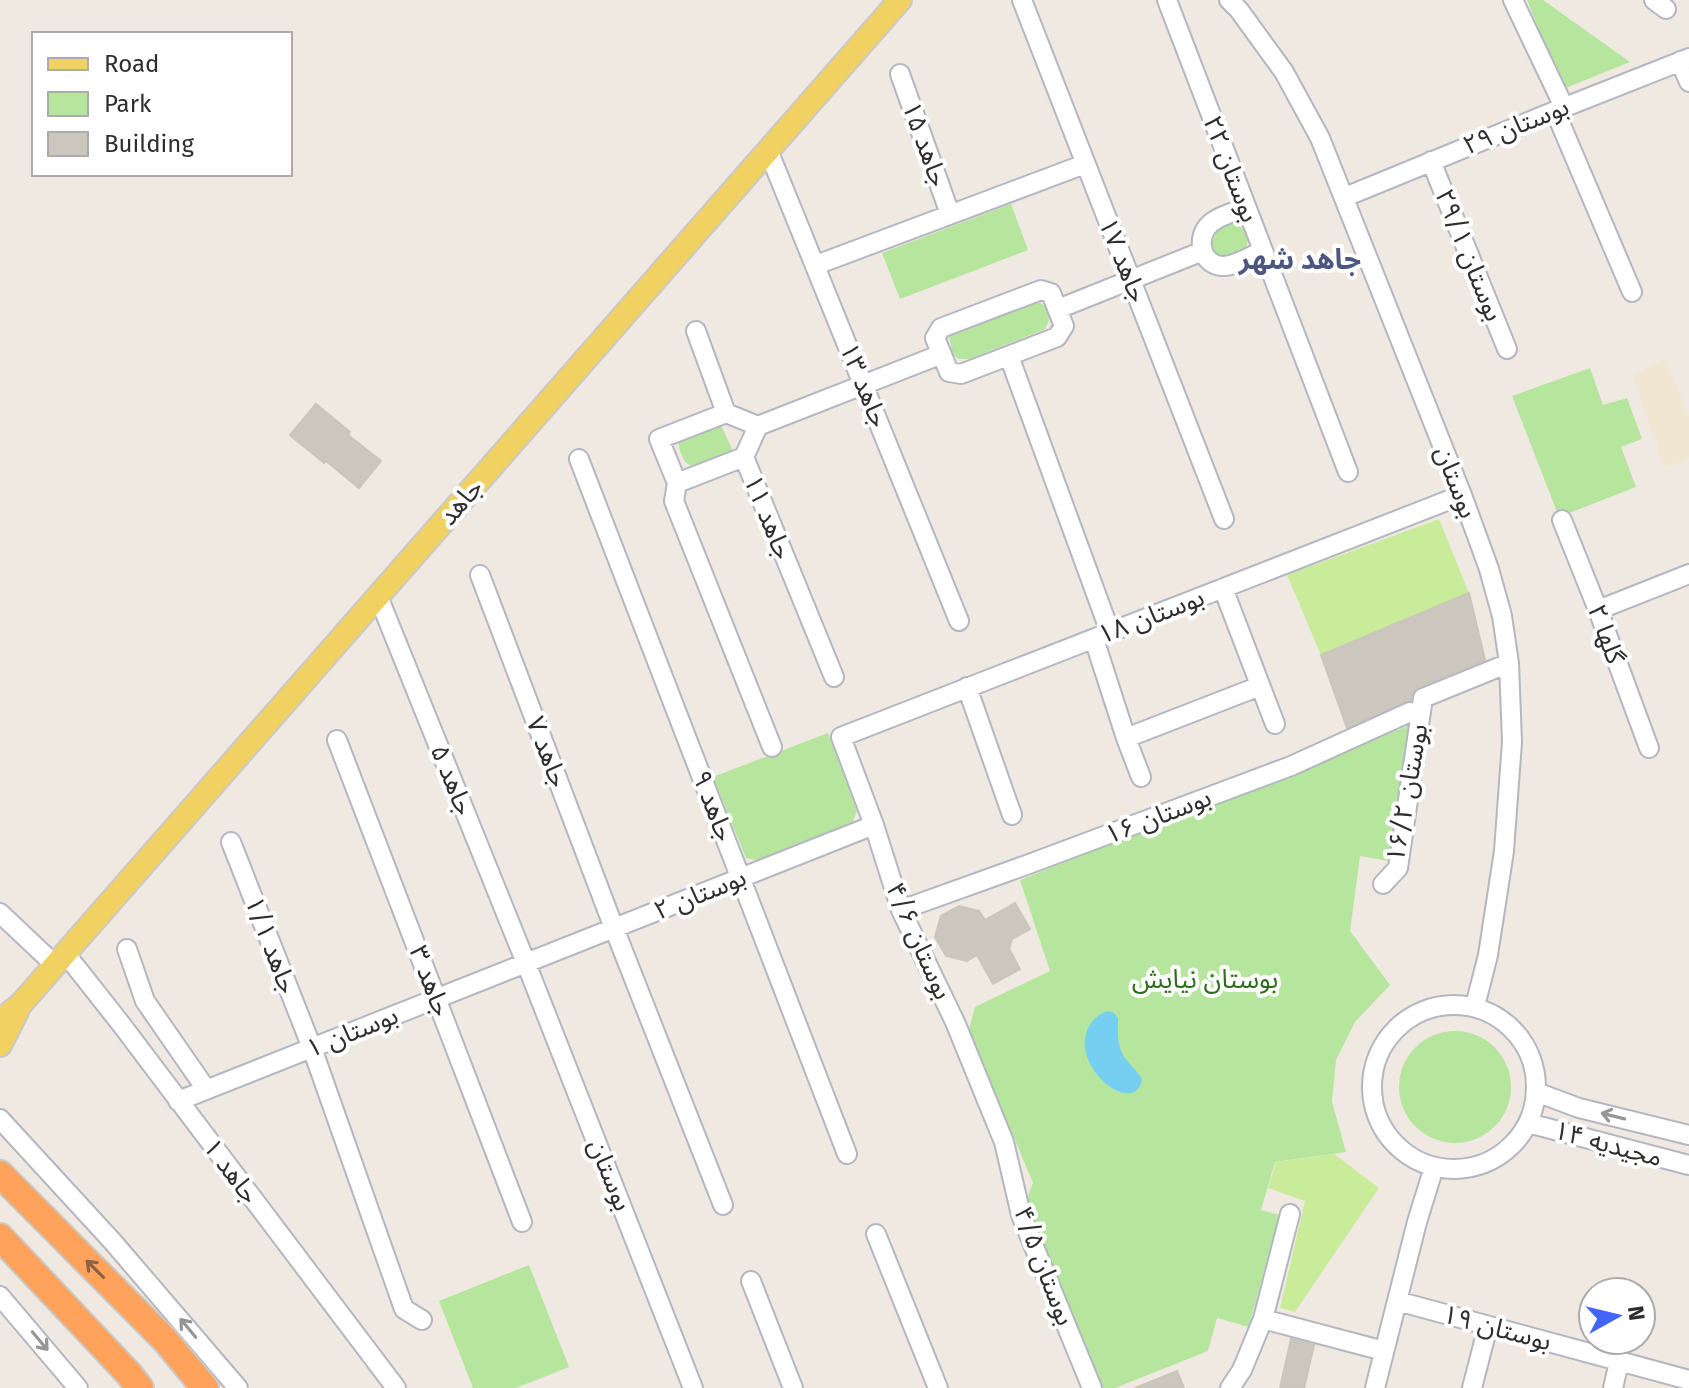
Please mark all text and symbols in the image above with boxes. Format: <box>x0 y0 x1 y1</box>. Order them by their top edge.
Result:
legend <box>32 32 292 176</box>
text: Road <box>104 50 159 78</box>
text: Park <box>104 90 152 118</box>
street label: بوستان ۲۹ <box>1459 91 1573 161</box>
street label: جاهد ۱۵ <box>895 97 955 191</box>
street label: بوستان ۲۲ <box>1197 111 1265 227</box>
text: Building <box>104 130 194 158</box>
street label: بوستان ۲۹/۱ <box>1428 184 1510 326</box>
street label: جاهد ۱۷ <box>1092 213 1154 307</box>
district label: جاهد شهر <box>1238 243 1361 276</box>
street label: جاهد ۱۳ <box>833 338 895 432</box>
street label: بوستان <box>1428 442 1484 522</box>
street label: جاهد ۱۱ <box>737 470 799 564</box>
street label: جاهد <box>432 472 490 532</box>
street label: بوستان ۱۸ <box>1093 582 1209 650</box>
street label: گلها ۲ <box>1581 600 1631 668</box>
street label: جاهد ۷ <box>519 712 575 792</box>
street label: بوستان ۱۶/۲ <box>1380 721 1434 865</box>
street label: جاهد ۵ <box>424 740 480 820</box>
street label: جاهد ۹ <box>685 766 741 846</box>
street label: بوستان ۱۶ <box>1100 782 1216 850</box>
street label: بوستان ۲ <box>649 862 751 926</box>
street label: بوستان ۴/۶ <box>879 878 959 1004</box>
street label: جاهد ۱/۱ <box>238 892 304 998</box>
street label: جاهد ۳ <box>402 941 458 1021</box>
park label: بوستان نیایش <box>1132 964 1278 995</box>
street label: بوستان ۱ <box>301 1000 403 1064</box>
one-way arrow <box>1601 1108 1627 1123</box>
street label: مجیدیه ۱۴ <box>1550 1115 1666 1173</box>
street label: جاهد ۱ <box>197 1132 265 1210</box>
street label: بوستان <box>582 1135 638 1215</box>
street label: بوستان ۴/۵ <box>1007 1202 1081 1330</box>
one-way arrow <box>86 1260 105 1279</box>
north arrow <box>1577 1276 1657 1356</box>
street label: بوستان ۱۹ <box>1439 1299 1555 1357</box>
text: N <box>1622 1304 1651 1322</box>
one-way arrow <box>179 1319 197 1339</box>
one-way arrow <box>30 1331 48 1352</box>

